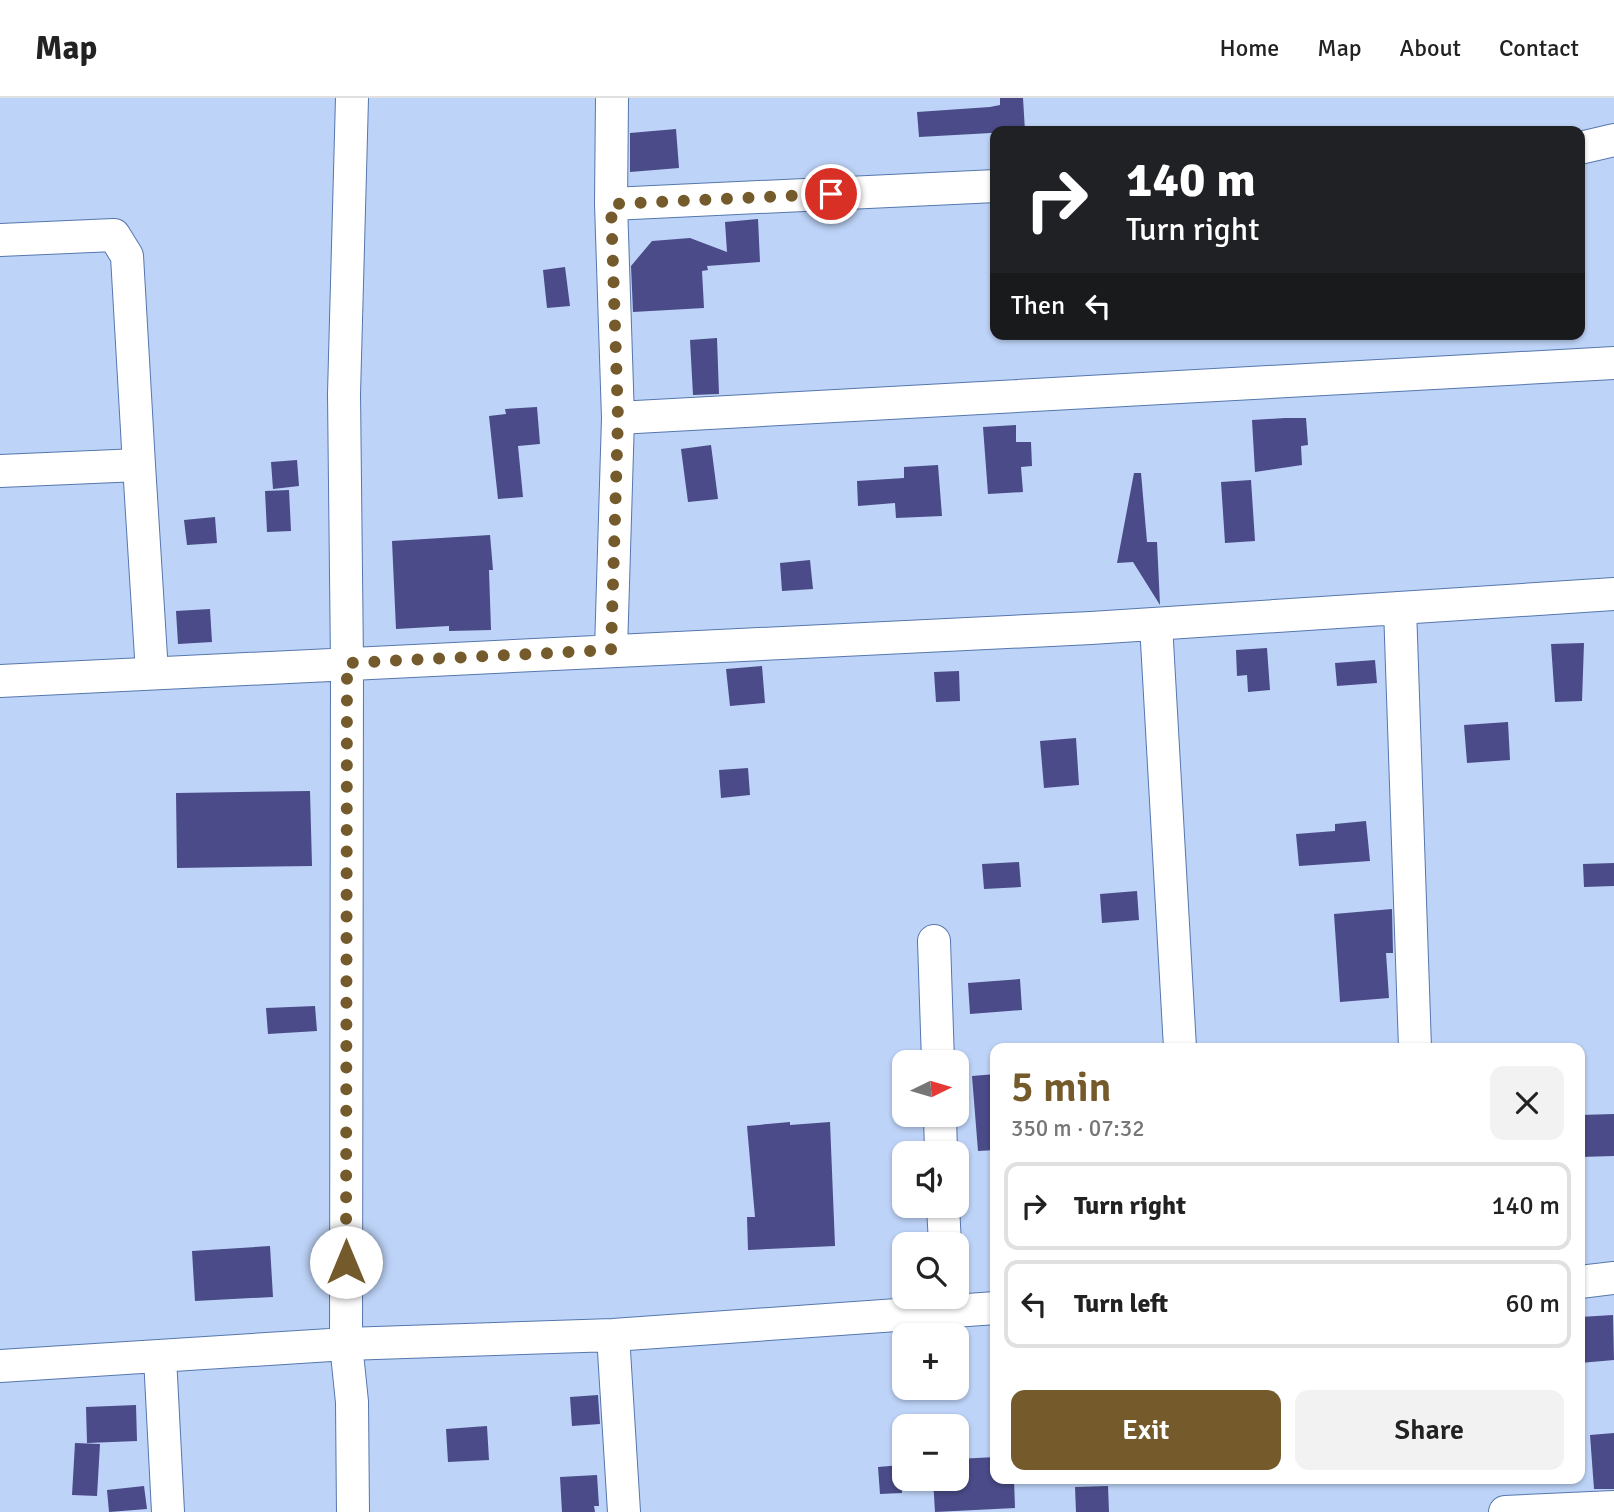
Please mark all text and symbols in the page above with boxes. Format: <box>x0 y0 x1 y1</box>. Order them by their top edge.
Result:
text: Map <box>35 28 97 69</box>
text: Home <box>1219 33 1279 63</box>
text: Map <box>1317 33 1362 63</box>
text: About <box>1400 33 1461 63</box>
text: Contact <box>1499 33 1579 63</box>
text: 140 m <box>1126 150 1256 210</box>
icon: right <box>1011 154 1102 245</box>
pin <box>801 164 861 224</box>
icon: arrive <box>812 175 850 213</box>
text: Turn right <box>1126 210 1259 249</box>
icon: left <box>1079 287 1117 325</box>
text: Then <box>1011 290 1065 322</box>
north arrow <box>892 1050 970 1127</box>
map controls <box>892 1050 969 1491</box>
text: 5 min <box>1011 1062 1112 1113</box>
button: close <box>1490 1066 1564 1140</box>
text: 350 m · 07:32 <box>1011 1114 1145 1143</box>
button: sound <box>892 1141 969 1218</box>
icon: right <box>1015 1187 1053 1225</box>
text: Turn right <box>1074 1190 1186 1222</box>
text: 140 m <box>1491 1190 1560 1222</box>
position arrow <box>309 1225 383 1299</box>
button: search <box>892 1232 969 1309</box>
icon: left <box>1015 1285 1053 1323</box>
text: Turn left <box>1074 1288 1168 1320</box>
text: 60 m <box>1505 1288 1560 1320</box>
button: + <box>892 1323 969 1400</box>
button: Exit <box>1011 1390 1281 1470</box>
button: Share <box>1295 1390 1564 1470</box>
button: − <box>892 1414 969 1491</box>

